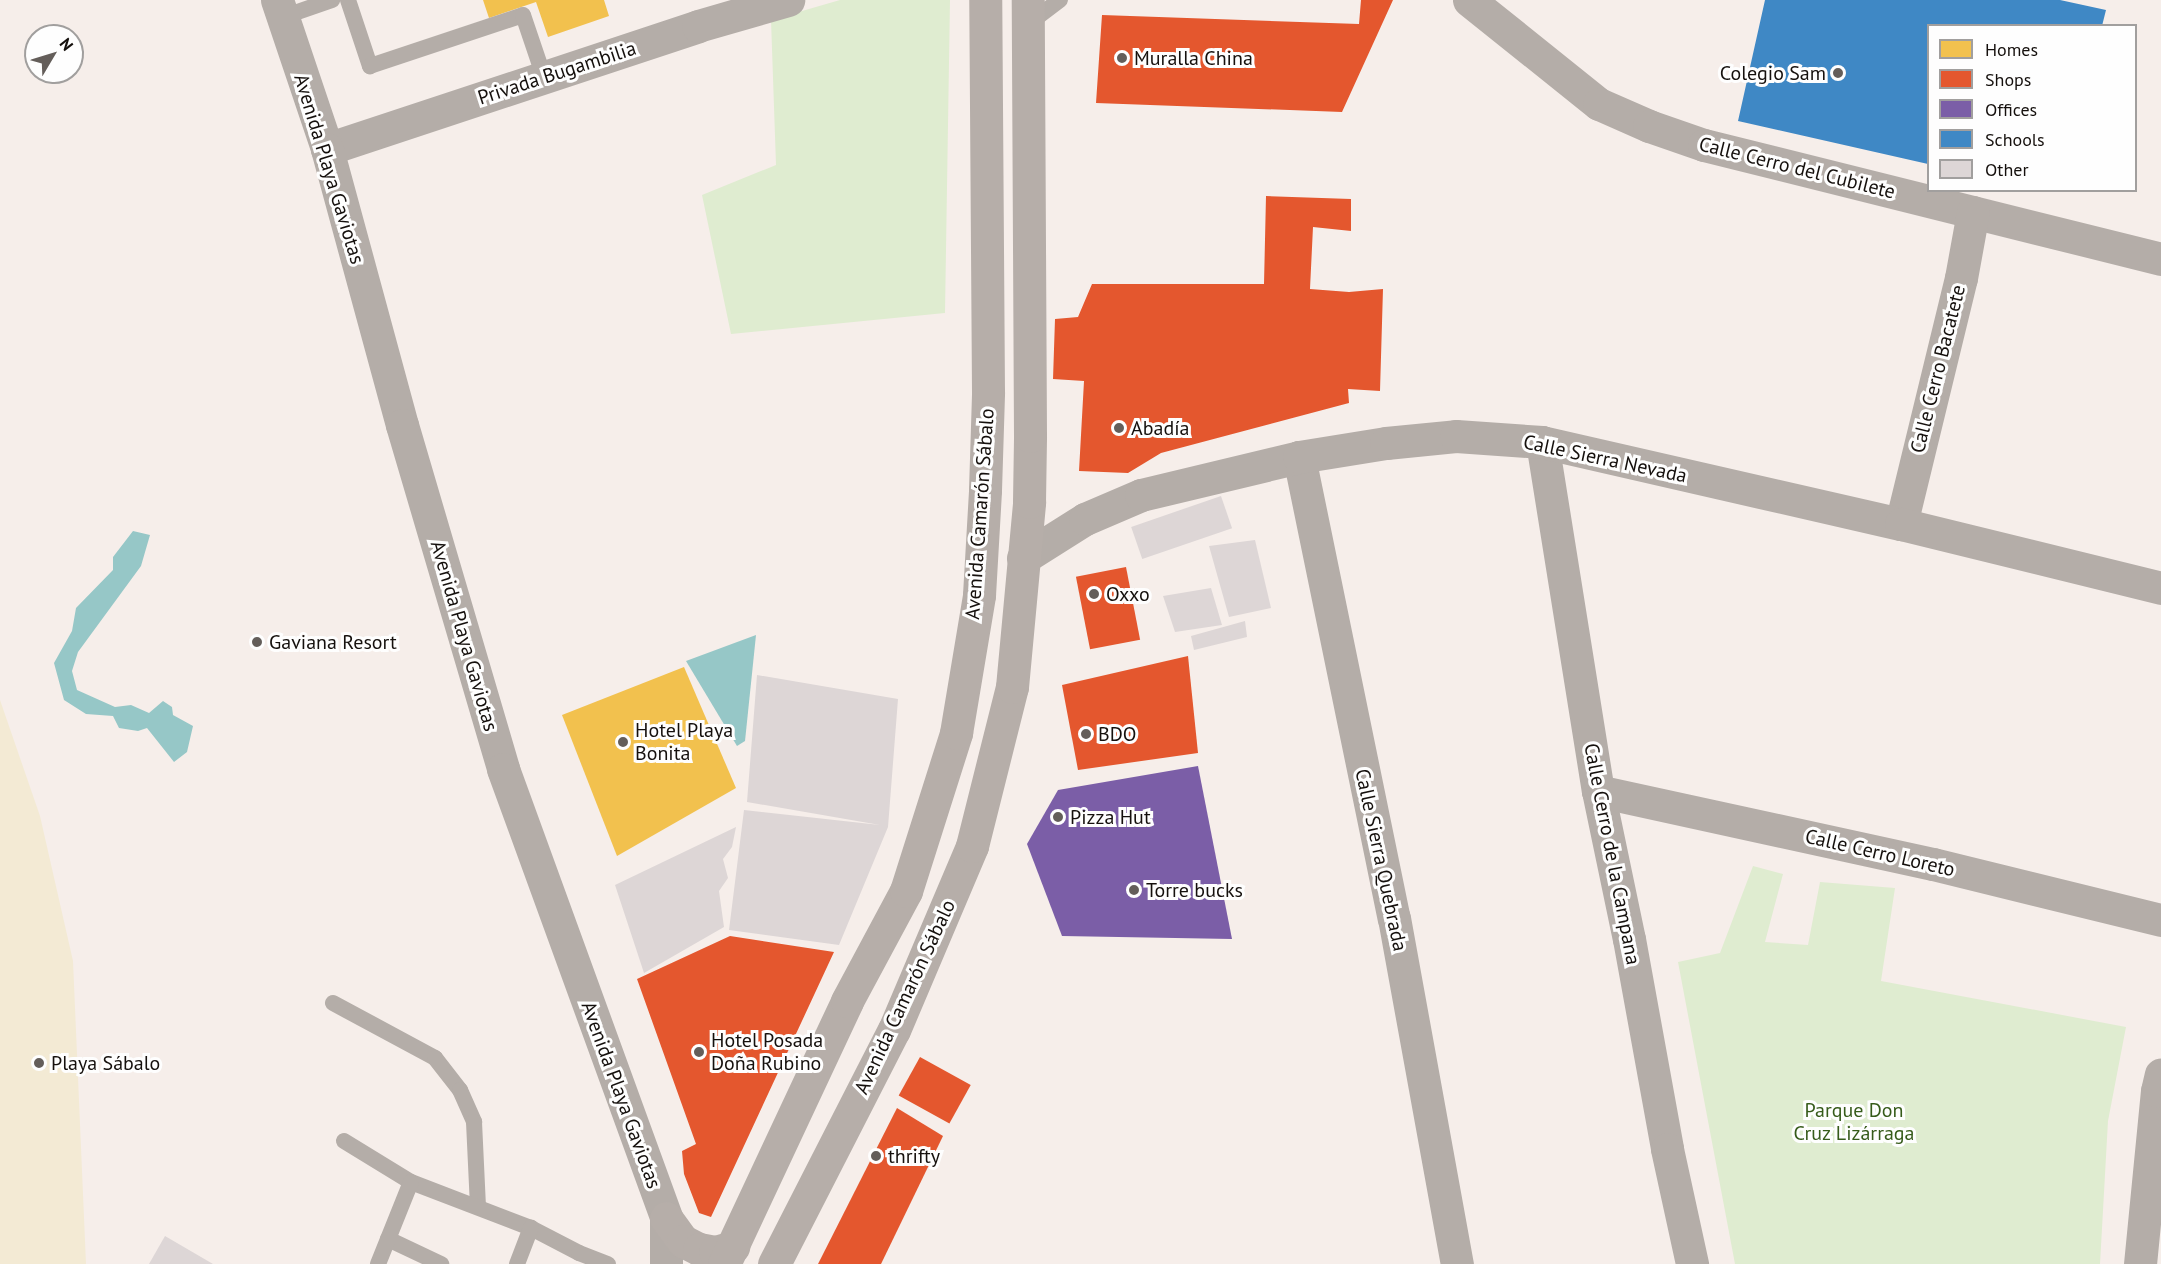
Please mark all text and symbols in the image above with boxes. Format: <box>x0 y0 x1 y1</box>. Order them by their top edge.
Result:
north arrow <box>24 24 84 84</box>
legend <box>1927 24 2137 192</box>
text: N <box>55 34 78 54</box>
street label: Privada Bugambilia <box>475 36 639 110</box>
text: Homes <box>1985 38 2038 61</box>
place label: Muralla China <box>1134 46 1253 70</box>
marker: Muralla China <box>1115 51 1129 65</box>
place label: Colegio Sam <box>1720 61 1826 85</box>
marker: Colegio Sam <box>1831 66 1845 80</box>
text: Shops <box>1985 68 2031 91</box>
street label: Avenida Playa Gaviotas <box>289 71 369 267</box>
text: Offices <box>1985 98 2037 121</box>
text: Schools <box>1985 128 2045 151</box>
street label: Calle Cerro del Cubilete <box>1696 132 1898 204</box>
text: Other <box>1985 158 2029 181</box>
street label: Calle Cerro Bacatete <box>1905 282 1971 456</box>
street label: Avenida Camarón Sábalo <box>961 408 999 620</box>
place label: Abadía <box>1131 416 1189 440</box>
marker: Abadía <box>1112 421 1126 435</box>
street label: Calle Sierra Nevada <box>1521 430 1689 488</box>
street label: Avenida Playa Gaviotas <box>425 538 503 734</box>
place label: Oxxo <box>1106 582 1150 606</box>
marker: Oxxo <box>1087 587 1101 601</box>
place label: Gaviana Resort <box>269 630 397 654</box>
marker: Gaviana Resort <box>250 635 264 649</box>
place label: Hotel Playa Bonita <box>635 718 733 765</box>
place label: BDO <box>1098 722 1136 746</box>
marker: BDO <box>1079 727 1093 741</box>
marker: Hotel Playa Bonita <box>616 735 630 749</box>
street label: Calle Cerro de la Campana <box>1579 741 1645 967</box>
street label: Calle Sierra Quebrada <box>1350 767 1412 953</box>
place label: Pizza Hut <box>1070 805 1151 829</box>
marker: Pizza Hut <box>1051 810 1065 824</box>
street label: Calle Cerro Loreto <box>1803 824 1957 882</box>
place label: Torre bucks <box>1146 878 1243 902</box>
marker: Torre bucks <box>1127 883 1141 897</box>
street label: Avenida Camarón Sábalo <box>849 896 961 1098</box>
street label: Avenida Playa Gaviotas <box>576 998 666 1192</box>
place label: Hotel Posada Doña Rubino <box>711 1028 823 1075</box>
marker: Hotel Posada Doña Rubino <box>692 1045 706 1059</box>
place label: Playa Sábalo <box>51 1051 160 1075</box>
marker: Playa Sábalo <box>32 1056 46 1070</box>
park label: Parque Don Cruz Lizárraga <box>1793 1098 1915 1145</box>
place label: thrifty <box>888 1144 940 1168</box>
marker: thrifty <box>869 1149 883 1163</box>

